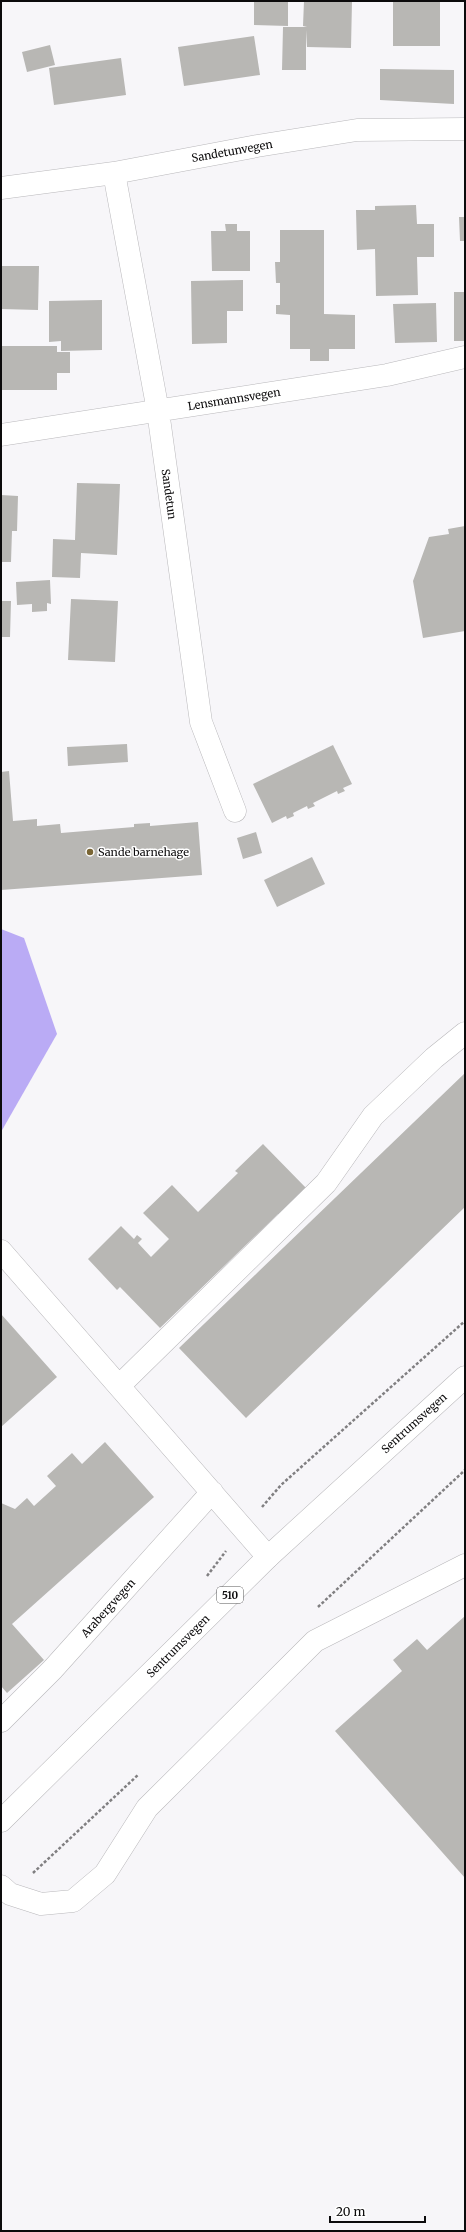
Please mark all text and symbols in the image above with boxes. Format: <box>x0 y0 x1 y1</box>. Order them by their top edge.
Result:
street label: Sandetunvegen <box>190 137 274 165</box>
street label: Lensmannsvegen <box>187 385 282 413</box>
street label: Sandetun <box>159 468 180 521</box>
place label: Sande barnehage <box>98 845 189 859</box>
marker: Sande barnehage <box>85 847 95 857</box>
street label: Sentrumsvegen <box>378 1389 450 1456</box>
street label: Arabergvegen <box>77 1575 139 1641</box>
road number: 510 <box>217 1587 243 1603</box>
street label: Sentrumsvegen <box>144 1611 213 1680</box>
scale bar <box>330 2198 425 2224</box>
text: 20 m <box>336 2204 365 2219</box>

